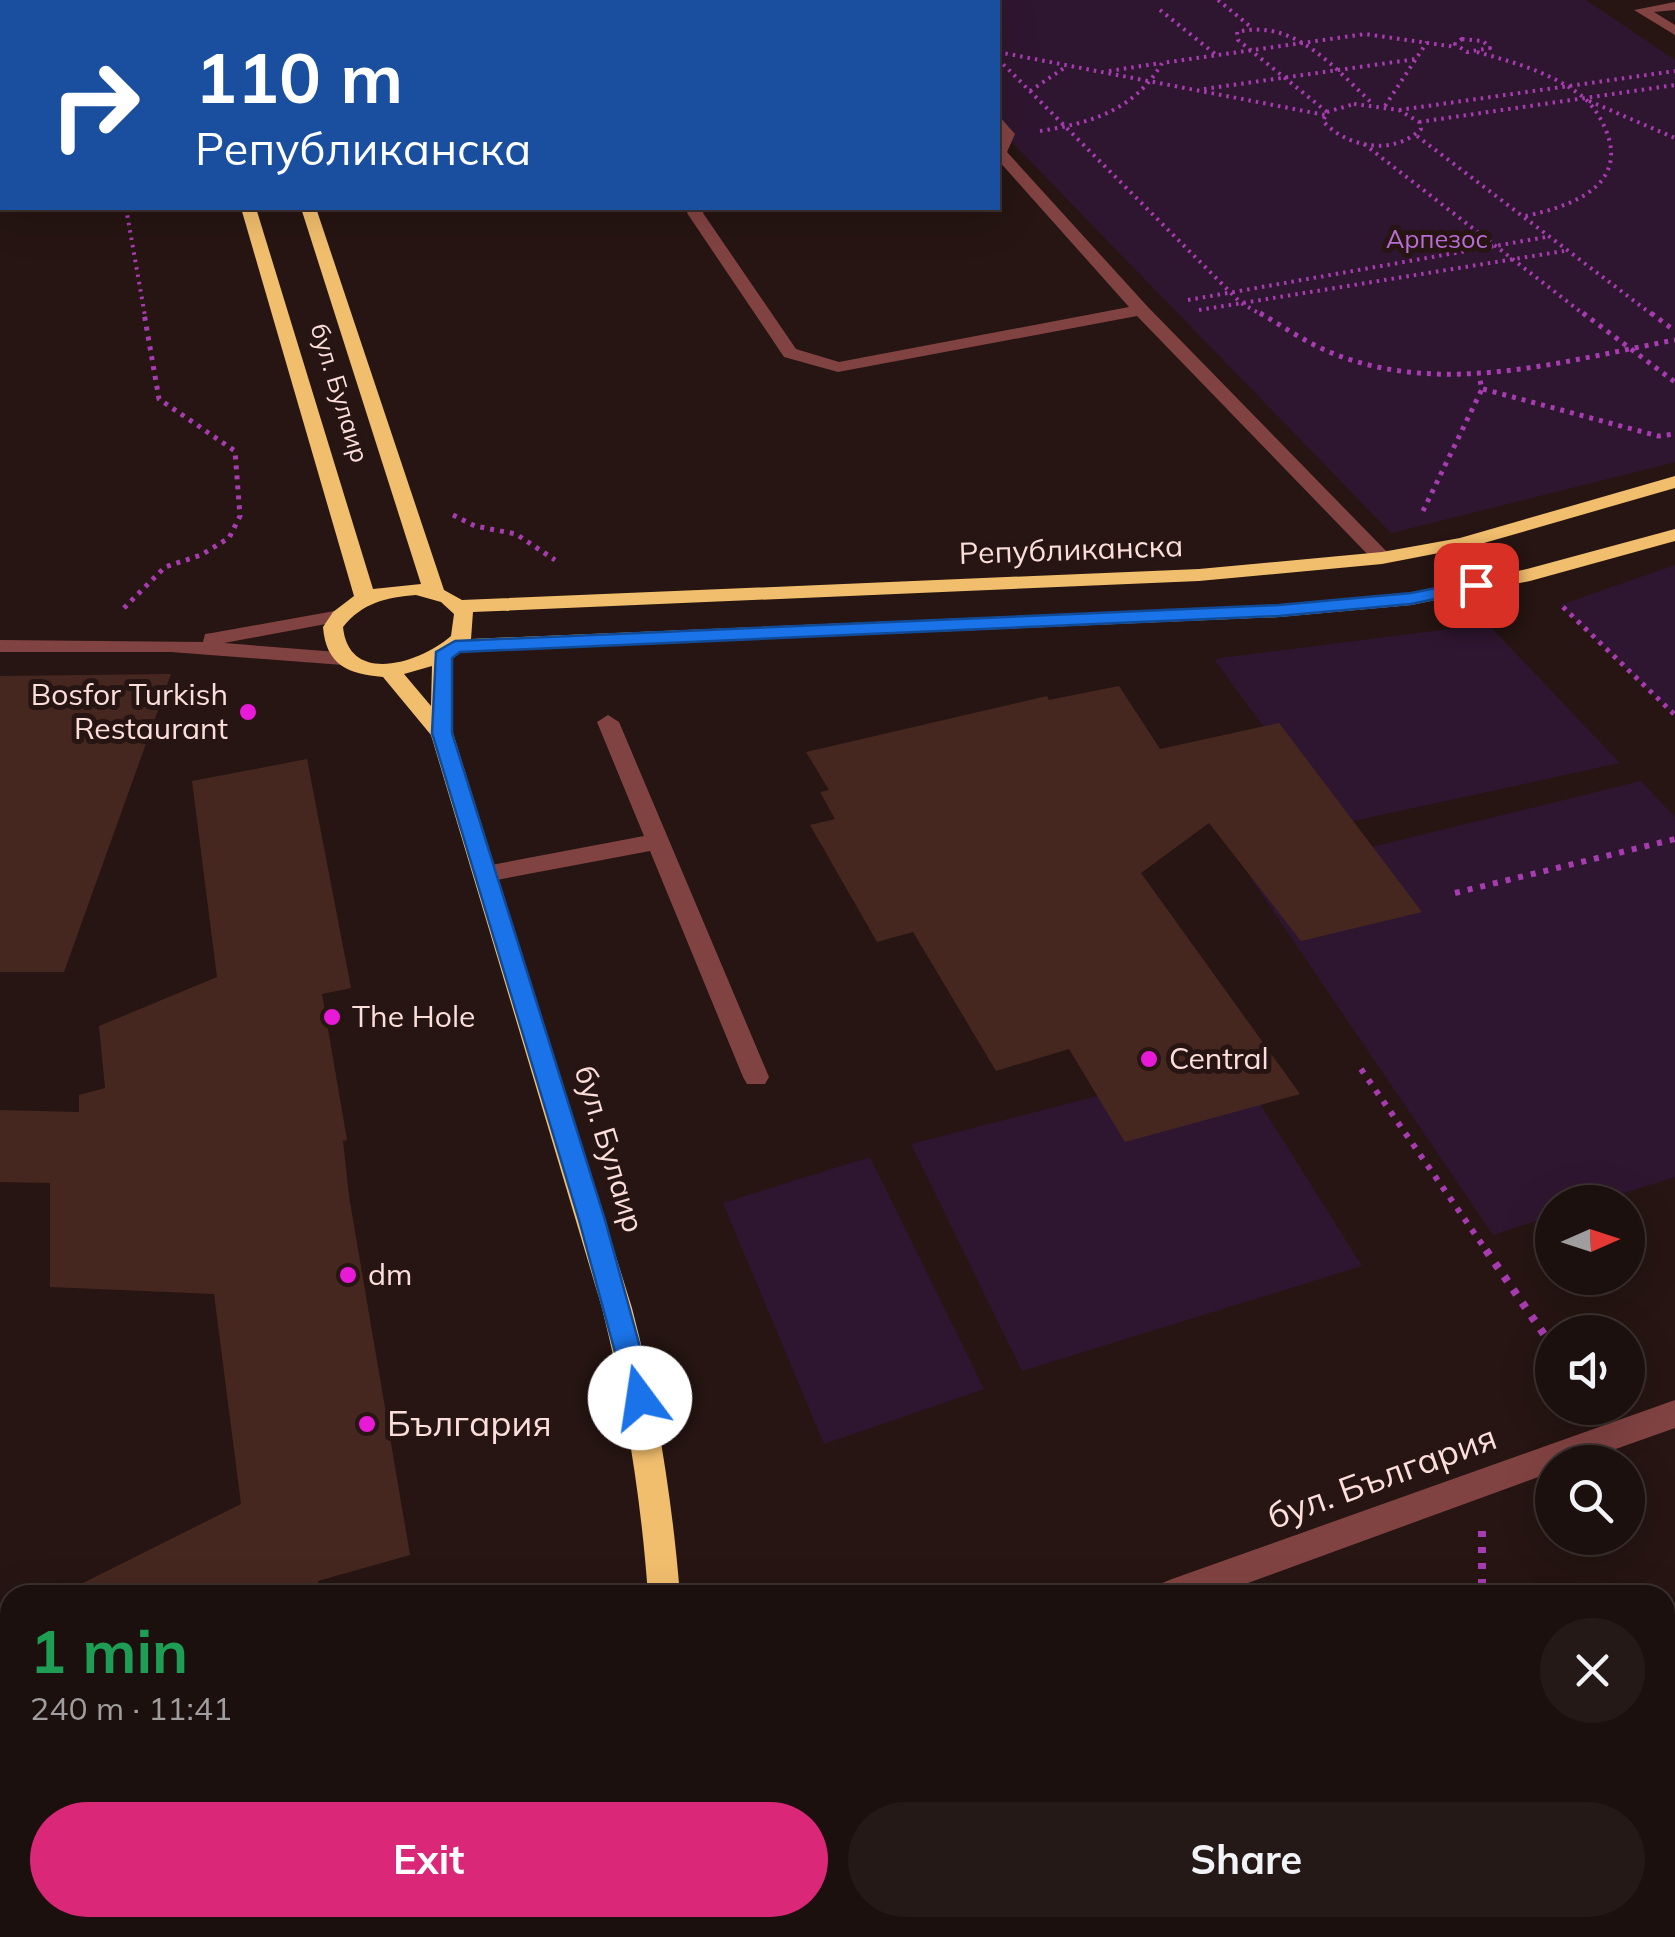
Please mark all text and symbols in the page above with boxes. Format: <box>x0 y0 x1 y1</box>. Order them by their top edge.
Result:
text: 110 m <box>195 33 403 121</box>
icon: right <box>30 40 160 170</box>
text: Републиканска <box>195 120 532 176</box>
park label: Арпезос <box>1386 223 1488 254</box>
street label: бул. Булаир <box>305 320 376 466</box>
street label: Републиканска <box>958 526 1184 572</box>
pin <box>1434 543 1519 628</box>
icon: arrive <box>1449 558 1504 613</box>
place label: Bosfor Turkish Restaurant <box>31 675 228 747</box>
marker: Bosfor Turkish Restaurant <box>237 701 259 723</box>
place label: The Hole <box>352 997 475 1035</box>
marker: The Hole <box>321 1006 343 1028</box>
place label: Central <box>1169 1039 1269 1077</box>
marker: Central <box>1138 1048 1160 1070</box>
street label: бул. Булаир <box>567 1061 653 1237</box>
north arrow <box>1535 1185 1645 1295</box>
map controls <box>1535 1185 1645 1555</box>
place label: dm <box>368 1255 412 1293</box>
marker: dm <box>337 1264 359 1286</box>
button: sound <box>1535 1315 1645 1425</box>
position arrow <box>588 1346 692 1450</box>
place label: България <box>387 1401 552 1445</box>
marker: България <box>356 1413 378 1435</box>
street label: бул. България <box>1261 1414 1502 1538</box>
button: search <box>1535 1445 1645 1555</box>
text: 1 min <box>30 1613 188 1688</box>
button: close <box>1540 1618 1645 1723</box>
text: 240 m · 11:41 <box>30 1688 232 1728</box>
button: Exit <box>30 1802 828 1917</box>
button: Share <box>848 1802 1645 1917</box>

